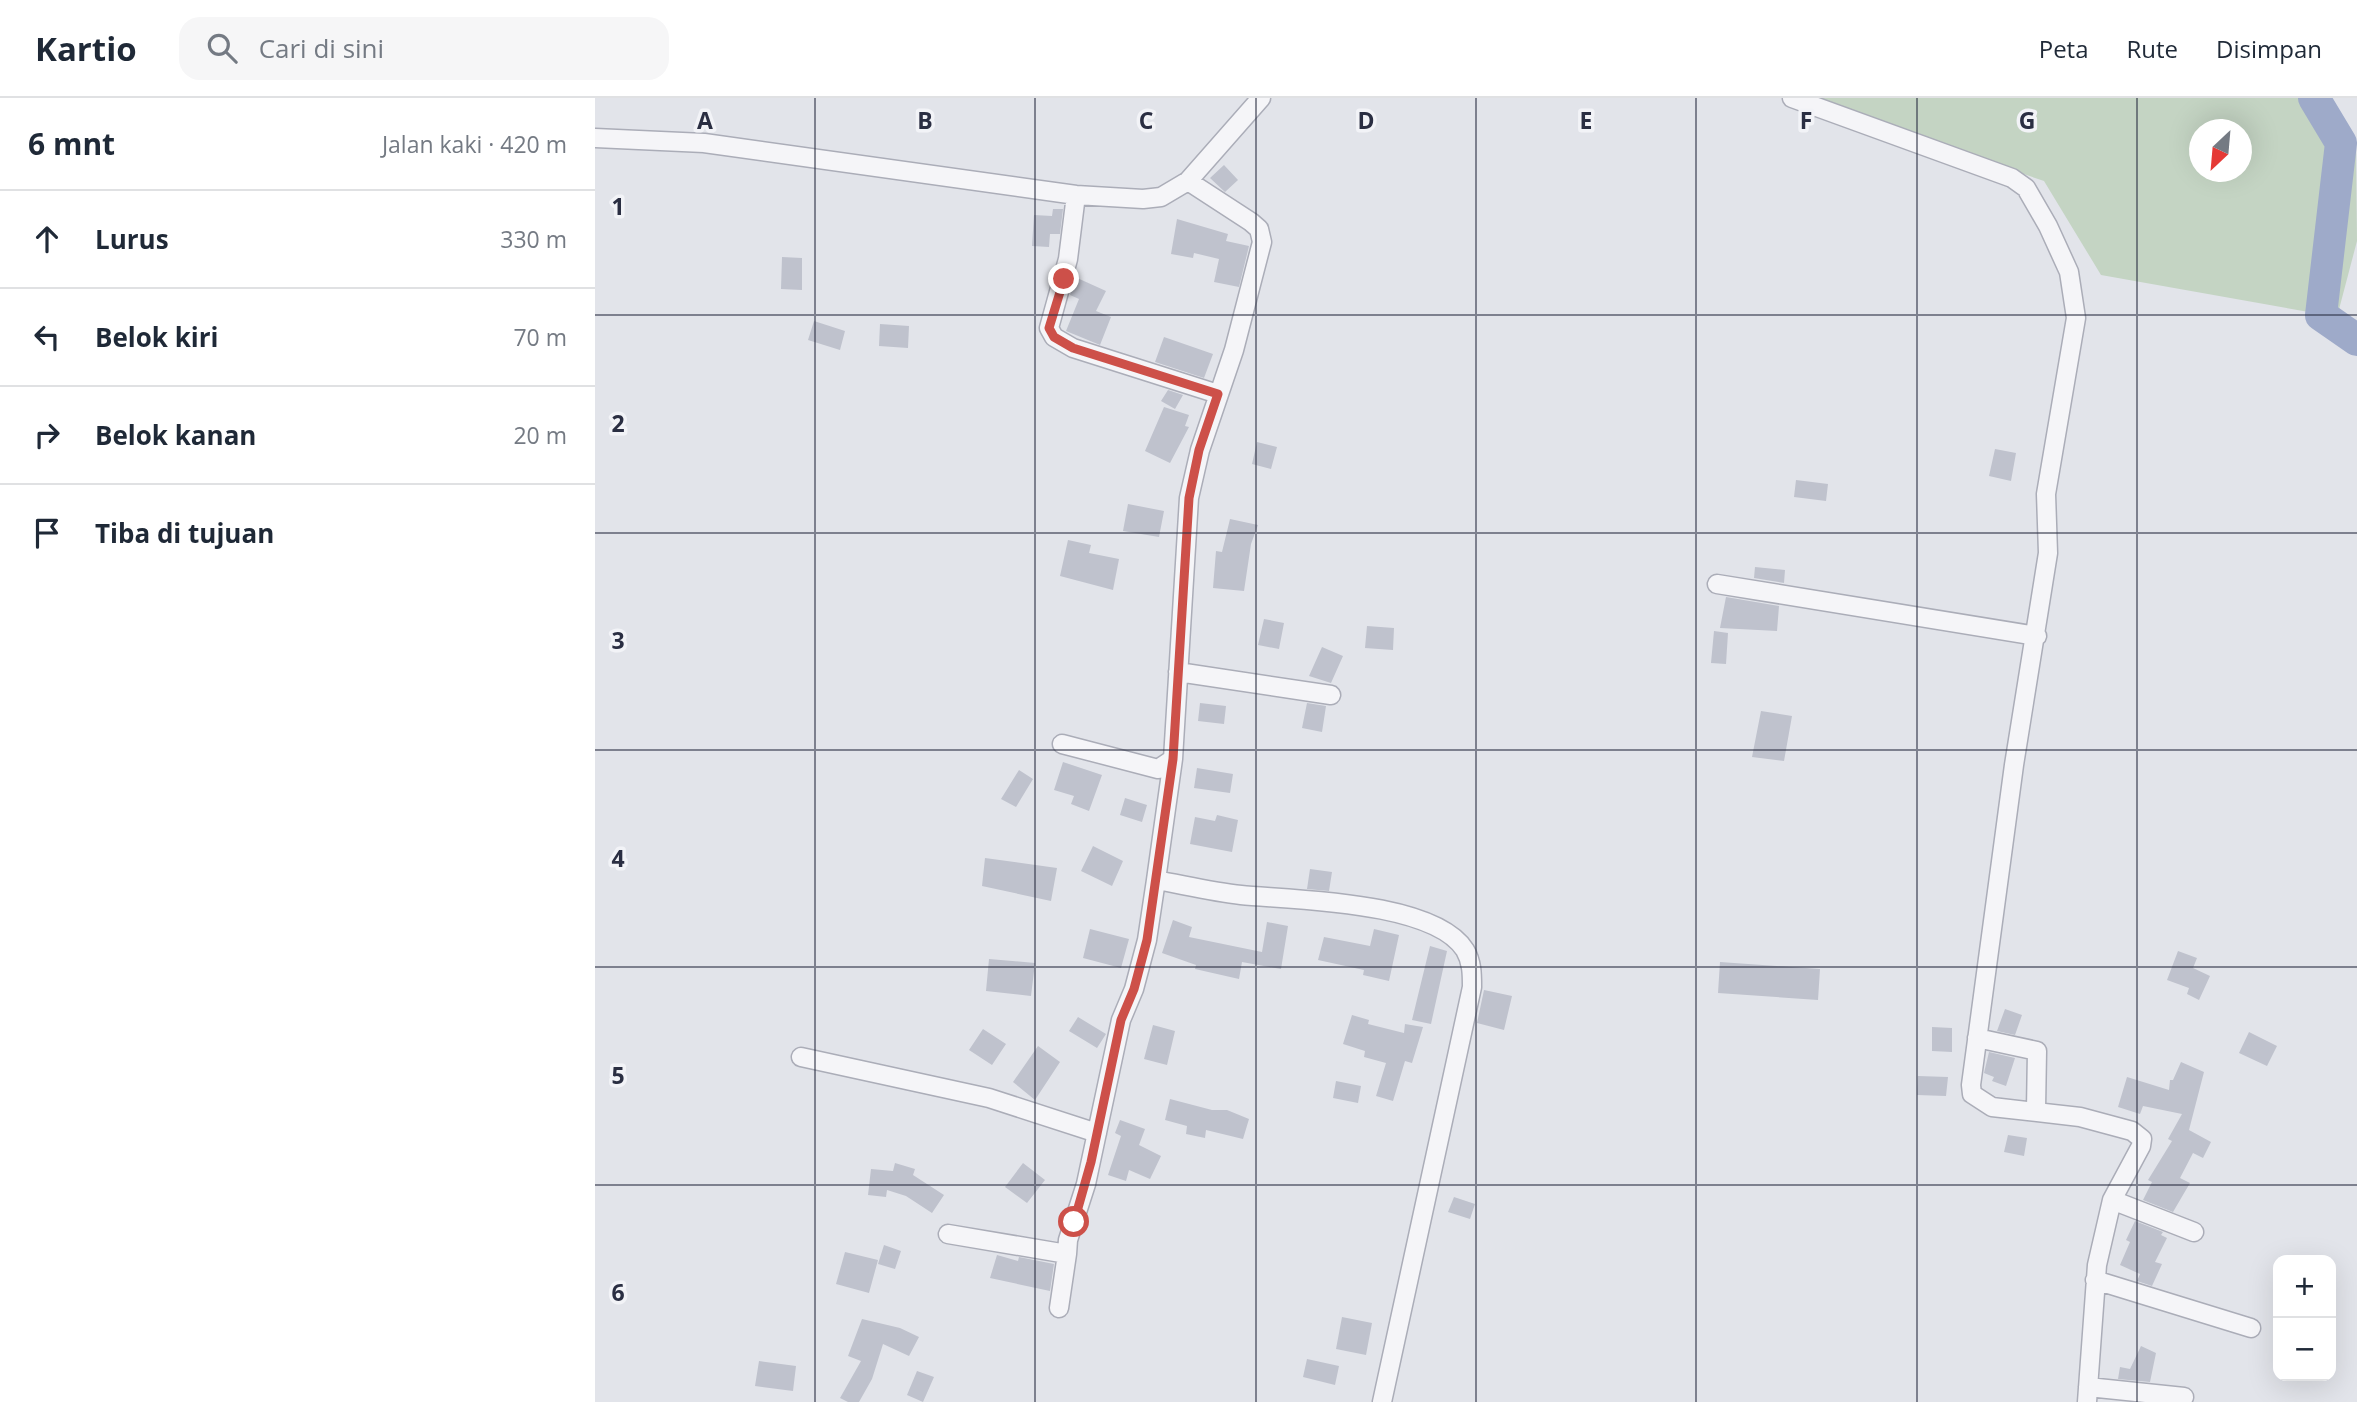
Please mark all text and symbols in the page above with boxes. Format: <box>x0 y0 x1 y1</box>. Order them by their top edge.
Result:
search box <box>179 17 669 80</box>
text: Kartio <box>35 26 137 71</box>
icon: search <box>203 29 241 67</box>
text: Cari di sini <box>259 30 384 66</box>
text: Peta <box>2039 32 2089 65</box>
text: Rute <box>2127 32 2178 65</box>
text: Disimpan <box>2216 32 2322 65</box>
text: A <box>697 104 713 136</box>
text: B <box>917 104 933 136</box>
text: C <box>1139 104 1153 136</box>
text: D <box>1357 104 1375 136</box>
text: E <box>1580 104 1592 136</box>
text: F <box>1800 104 1812 136</box>
text: G <box>2019 104 2035 136</box>
north arrow <box>2189 119 2252 182</box>
text: 6 mnt <box>28 123 115 164</box>
text: Jalan kaki · 420 m <box>382 128 567 160</box>
text: 1 <box>611 190 625 222</box>
icon: ahead <box>28 220 66 258</box>
text: Lurus <box>95 221 169 257</box>
text: 330 m <box>500 223 567 255</box>
route end <box>1048 263 1079 294</box>
icon: left <box>28 318 66 356</box>
text: Belok kiri <box>95 319 219 355</box>
text: 70 m <box>513 321 567 353</box>
text: 2 <box>611 407 625 439</box>
icon: right <box>28 416 66 454</box>
text: Belok kanan <box>95 417 256 453</box>
text: 20 m <box>513 419 567 451</box>
icon: arrive <box>28 514 66 552</box>
text: Tiba di tujuan <box>95 515 274 551</box>
text: 3 <box>611 624 625 656</box>
text: 4 <box>611 842 625 874</box>
text: 5 <box>611 1059 625 1091</box>
route start <box>1058 1206 1089 1237</box>
map controls <box>2273 1255 2336 1381</box>
button: + <box>2273 1255 2336 1318</box>
text: 6 <box>611 1276 625 1308</box>
button: − <box>2273 1318 2336 1381</box>

